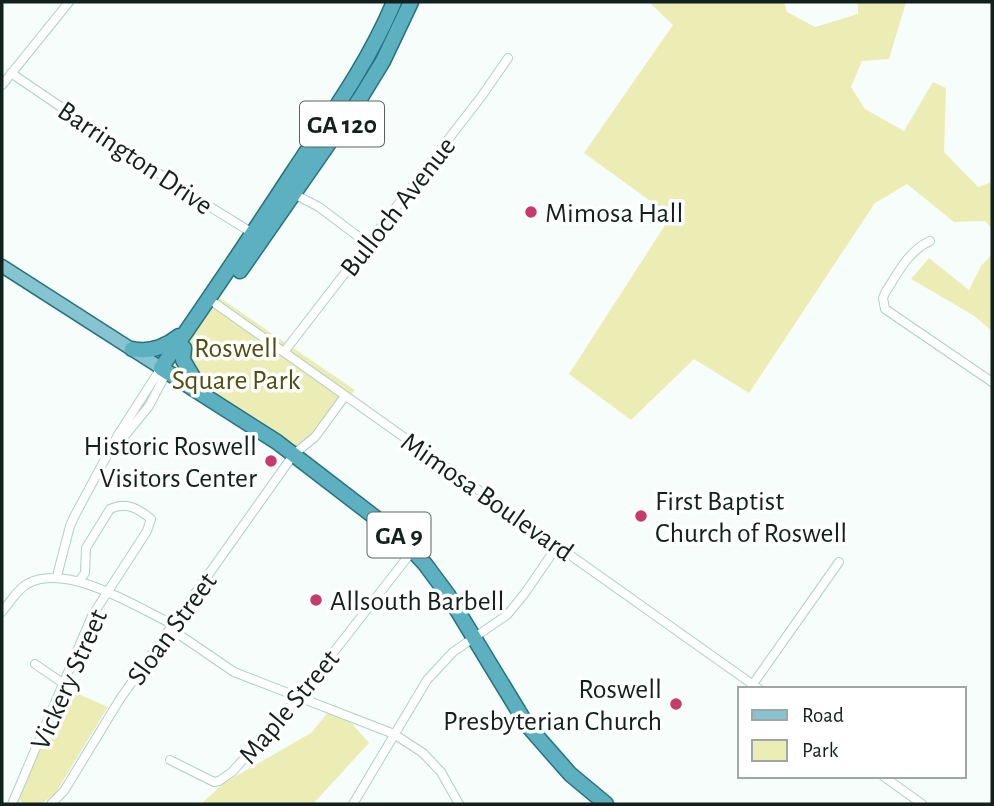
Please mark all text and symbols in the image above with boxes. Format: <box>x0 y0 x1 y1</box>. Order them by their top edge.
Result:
street label: Barrington Drive <box>52 97 217 221</box>
road number: GA 120 <box>300 102 384 146</box>
street label: Bulloch Avenue <box>336 132 461 282</box>
place label: Mimosa Hall <box>545 200 683 228</box>
marker: Mimosa Hall <box>523 204 539 220</box>
park label: Roswell Square Park <box>172 335 301 395</box>
street label: Mimosa Boulevard <box>396 428 578 567</box>
place label: Historic Roswell Visitors Center <box>84 433 257 493</box>
marker: Historic Roswell Visitors Center <box>263 453 279 469</box>
place label: First Baptist Church of Roswell <box>655 488 847 548</box>
marker: First Baptist Church of Roswell <box>633 508 649 524</box>
road number: GA 9 <box>368 512 430 558</box>
street label: Sloan Street <box>123 568 223 690</box>
place label: Allsouth Barbell <box>330 588 504 616</box>
marker: Allsouth Barbell <box>308 592 324 608</box>
street label: Vickery Street <box>26 605 113 754</box>
street label: Maple Street <box>234 645 345 770</box>
place label: Roswell Presbyterian Church <box>443 676 662 736</box>
legend <box>738 687 966 778</box>
marker: Roswell Presbyterian Church <box>668 696 684 712</box>
text: Road <box>802 705 844 726</box>
text: Park <box>802 740 839 761</box>

